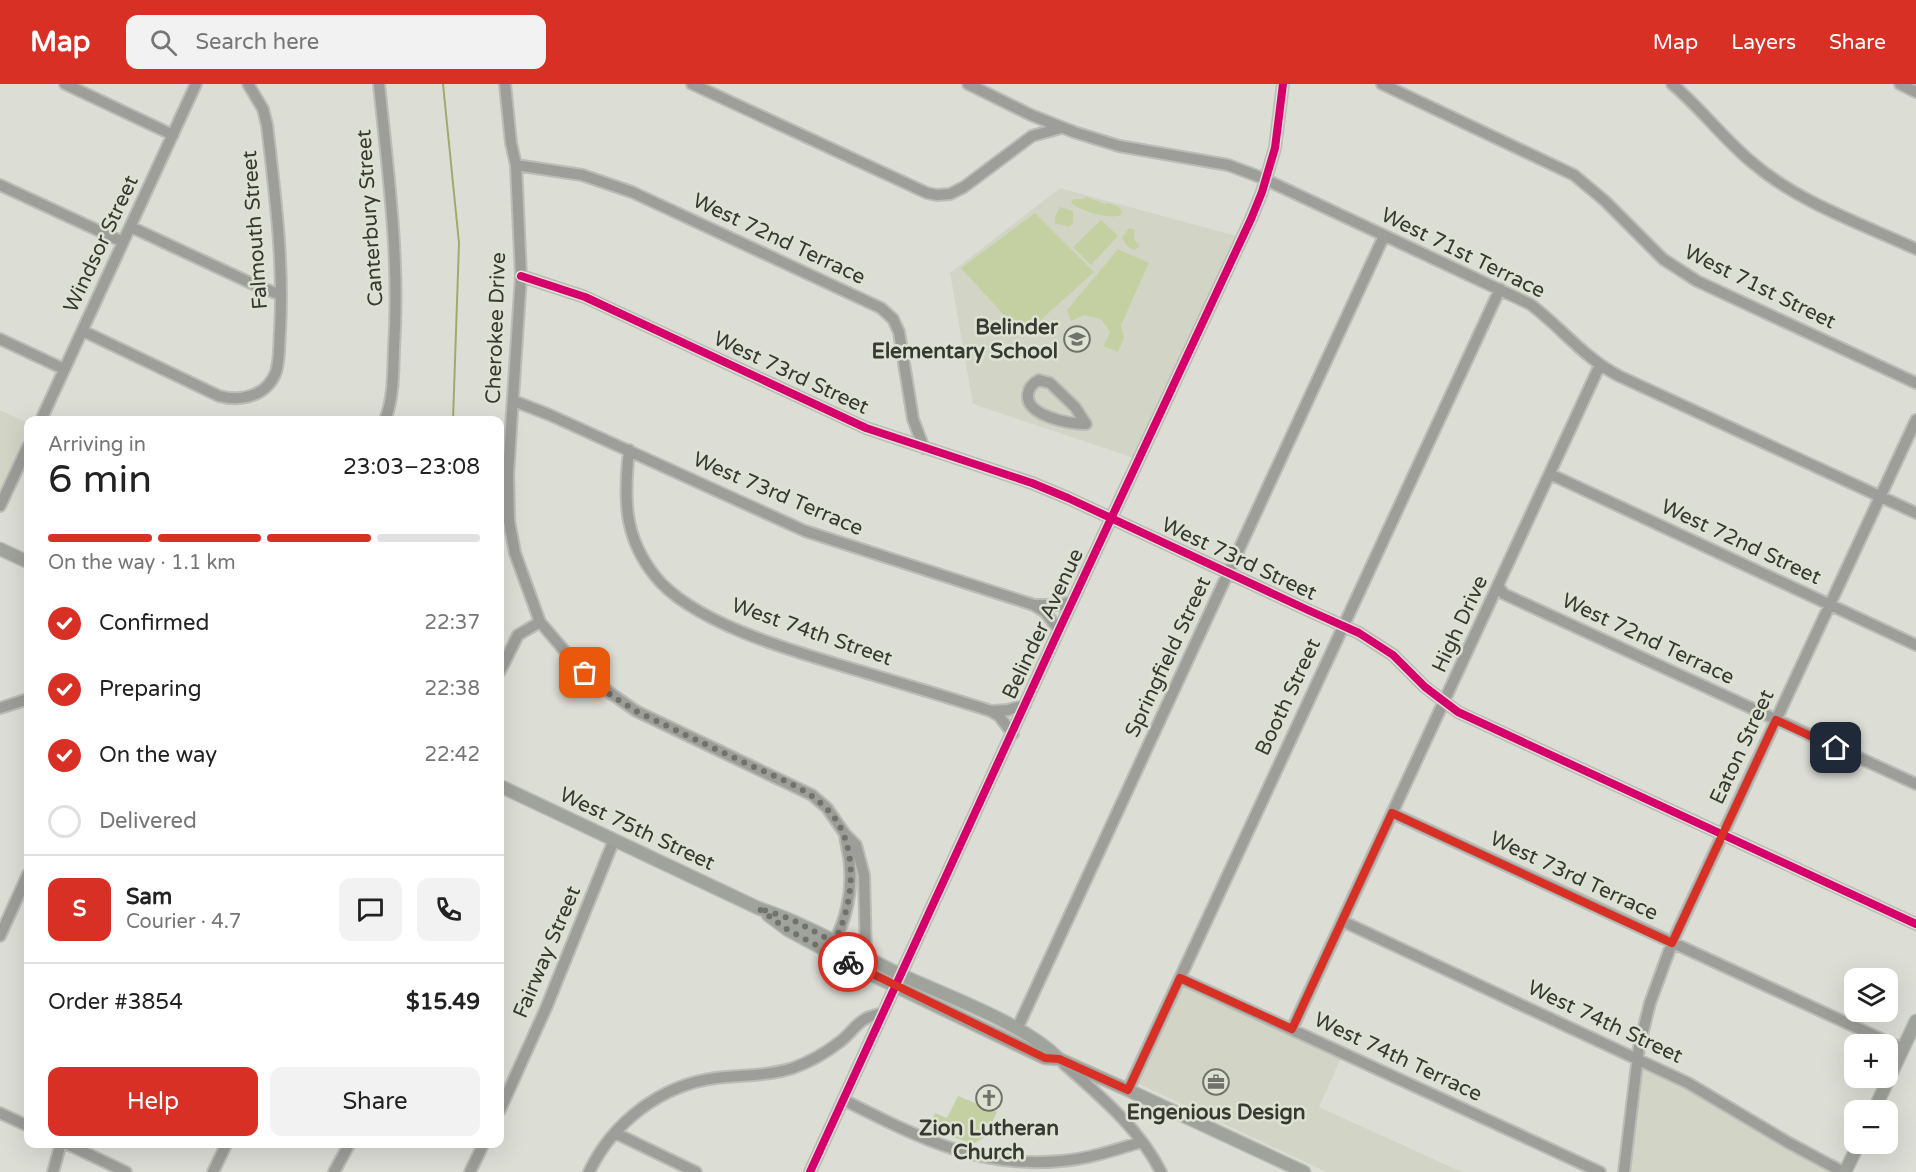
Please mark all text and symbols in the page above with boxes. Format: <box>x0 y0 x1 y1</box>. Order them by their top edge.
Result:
search box <box>126 15 546 69</box>
text: Map <box>30 25 90 59</box>
icon: search <box>147 26 180 59</box>
text: Search here <box>195 29 319 55</box>
text: Map <box>1653 30 1698 55</box>
text: Layers <box>1731 30 1796 55</box>
text: Share <box>1829 30 1886 55</box>
street label: Canterbury Street <box>351 129 389 307</box>
street label: Falmouth Street <box>237 150 273 310</box>
street label: Windsor Street <box>58 171 144 317</box>
street label: West 72nd Terrace <box>689 188 869 290</box>
street label: West 71st Terrace <box>1377 202 1549 304</box>
street label: West 71st Street <box>1680 239 1840 335</box>
street label: Cherokee Drive <box>481 252 511 404</box>
place label: Belinder Elementary School <box>871 315 1059 364</box>
school or university icon: Belinder Elementary School <box>1062 324 1092 354</box>
street label: West 73rd Street <box>709 326 873 420</box>
text: Arriving in <box>48 433 146 457</box>
street label: West 73rd Terrace <box>689 447 867 541</box>
text: 23:03–23:08 <box>343 454 480 480</box>
text: 6 min <box>48 456 152 503</box>
street label: West 72nd Street <box>1657 494 1825 590</box>
street label: West 73rd Street <box>1157 512 1321 606</box>
street label: Belinder Avenue <box>997 545 1089 703</box>
text: On the way · 1.1 km <box>48 551 236 575</box>
street label: High Drive <box>1427 571 1493 676</box>
street label: Springfield Street <box>1120 573 1216 741</box>
street label: West 72nd Terrace <box>1558 588 1738 690</box>
street label: West 74th Street <box>728 593 896 671</box>
icon: check <box>48 607 81 640</box>
text: Confirmed <box>99 610 209 636</box>
text: 22:37 <box>425 611 480 635</box>
street label: Booth Street <box>1250 635 1326 759</box>
pin <box>559 647 610 698</box>
icon: bag <box>568 656 601 689</box>
icon: check <box>48 673 81 706</box>
text: Preparing <box>99 676 202 702</box>
text: 22:38 <box>425 677 480 701</box>
street label: Eaton Street <box>1705 686 1779 808</box>
pin <box>1810 722 1861 773</box>
icon: home <box>1819 731 1852 764</box>
icon: check <box>48 739 81 772</box>
text: On the way <box>99 742 217 768</box>
text: 22:42 <box>425 743 480 767</box>
street label: West 75th Street <box>555 782 719 876</box>
text: Delivered <box>99 808 197 834</box>
street label: West 73rd Terrace <box>1486 826 1662 926</box>
button: chat <box>339 878 402 941</box>
button: phone <box>417 878 480 941</box>
street label: Fairway Street <box>508 882 586 1022</box>
text: Sam <box>126 884 172 910</box>
text: S <box>73 896 86 922</box>
text: Courier · 4.7 <box>126 910 241 934</box>
courier <box>818 932 878 992</box>
icon: bike <box>832 946 865 979</box>
map controls <box>1844 968 1898 1154</box>
button: layers <box>1844 968 1898 1022</box>
street label: West 74th Street <box>1523 975 1687 1069</box>
text: Order #3854 <box>48 989 183 1015</box>
text: $15.49 <box>406 989 480 1015</box>
street label: West 74th Terrace <box>1310 1007 1486 1107</box>
button: + <box>1844 1034 1898 1088</box>
button: Help <box>48 1067 258 1136</box>
button: Share <box>270 1067 480 1136</box>
office icon: Engenious Design <box>1201 1067 1231 1097</box>
church icon: Zion Lutheran Church <box>974 1083 1004 1113</box>
place label: Engenious Design <box>1127 1100 1305 1125</box>
button: − <box>1844 1100 1898 1154</box>
place label: Zion Lutheran Church <box>919 1116 1059 1165</box>

